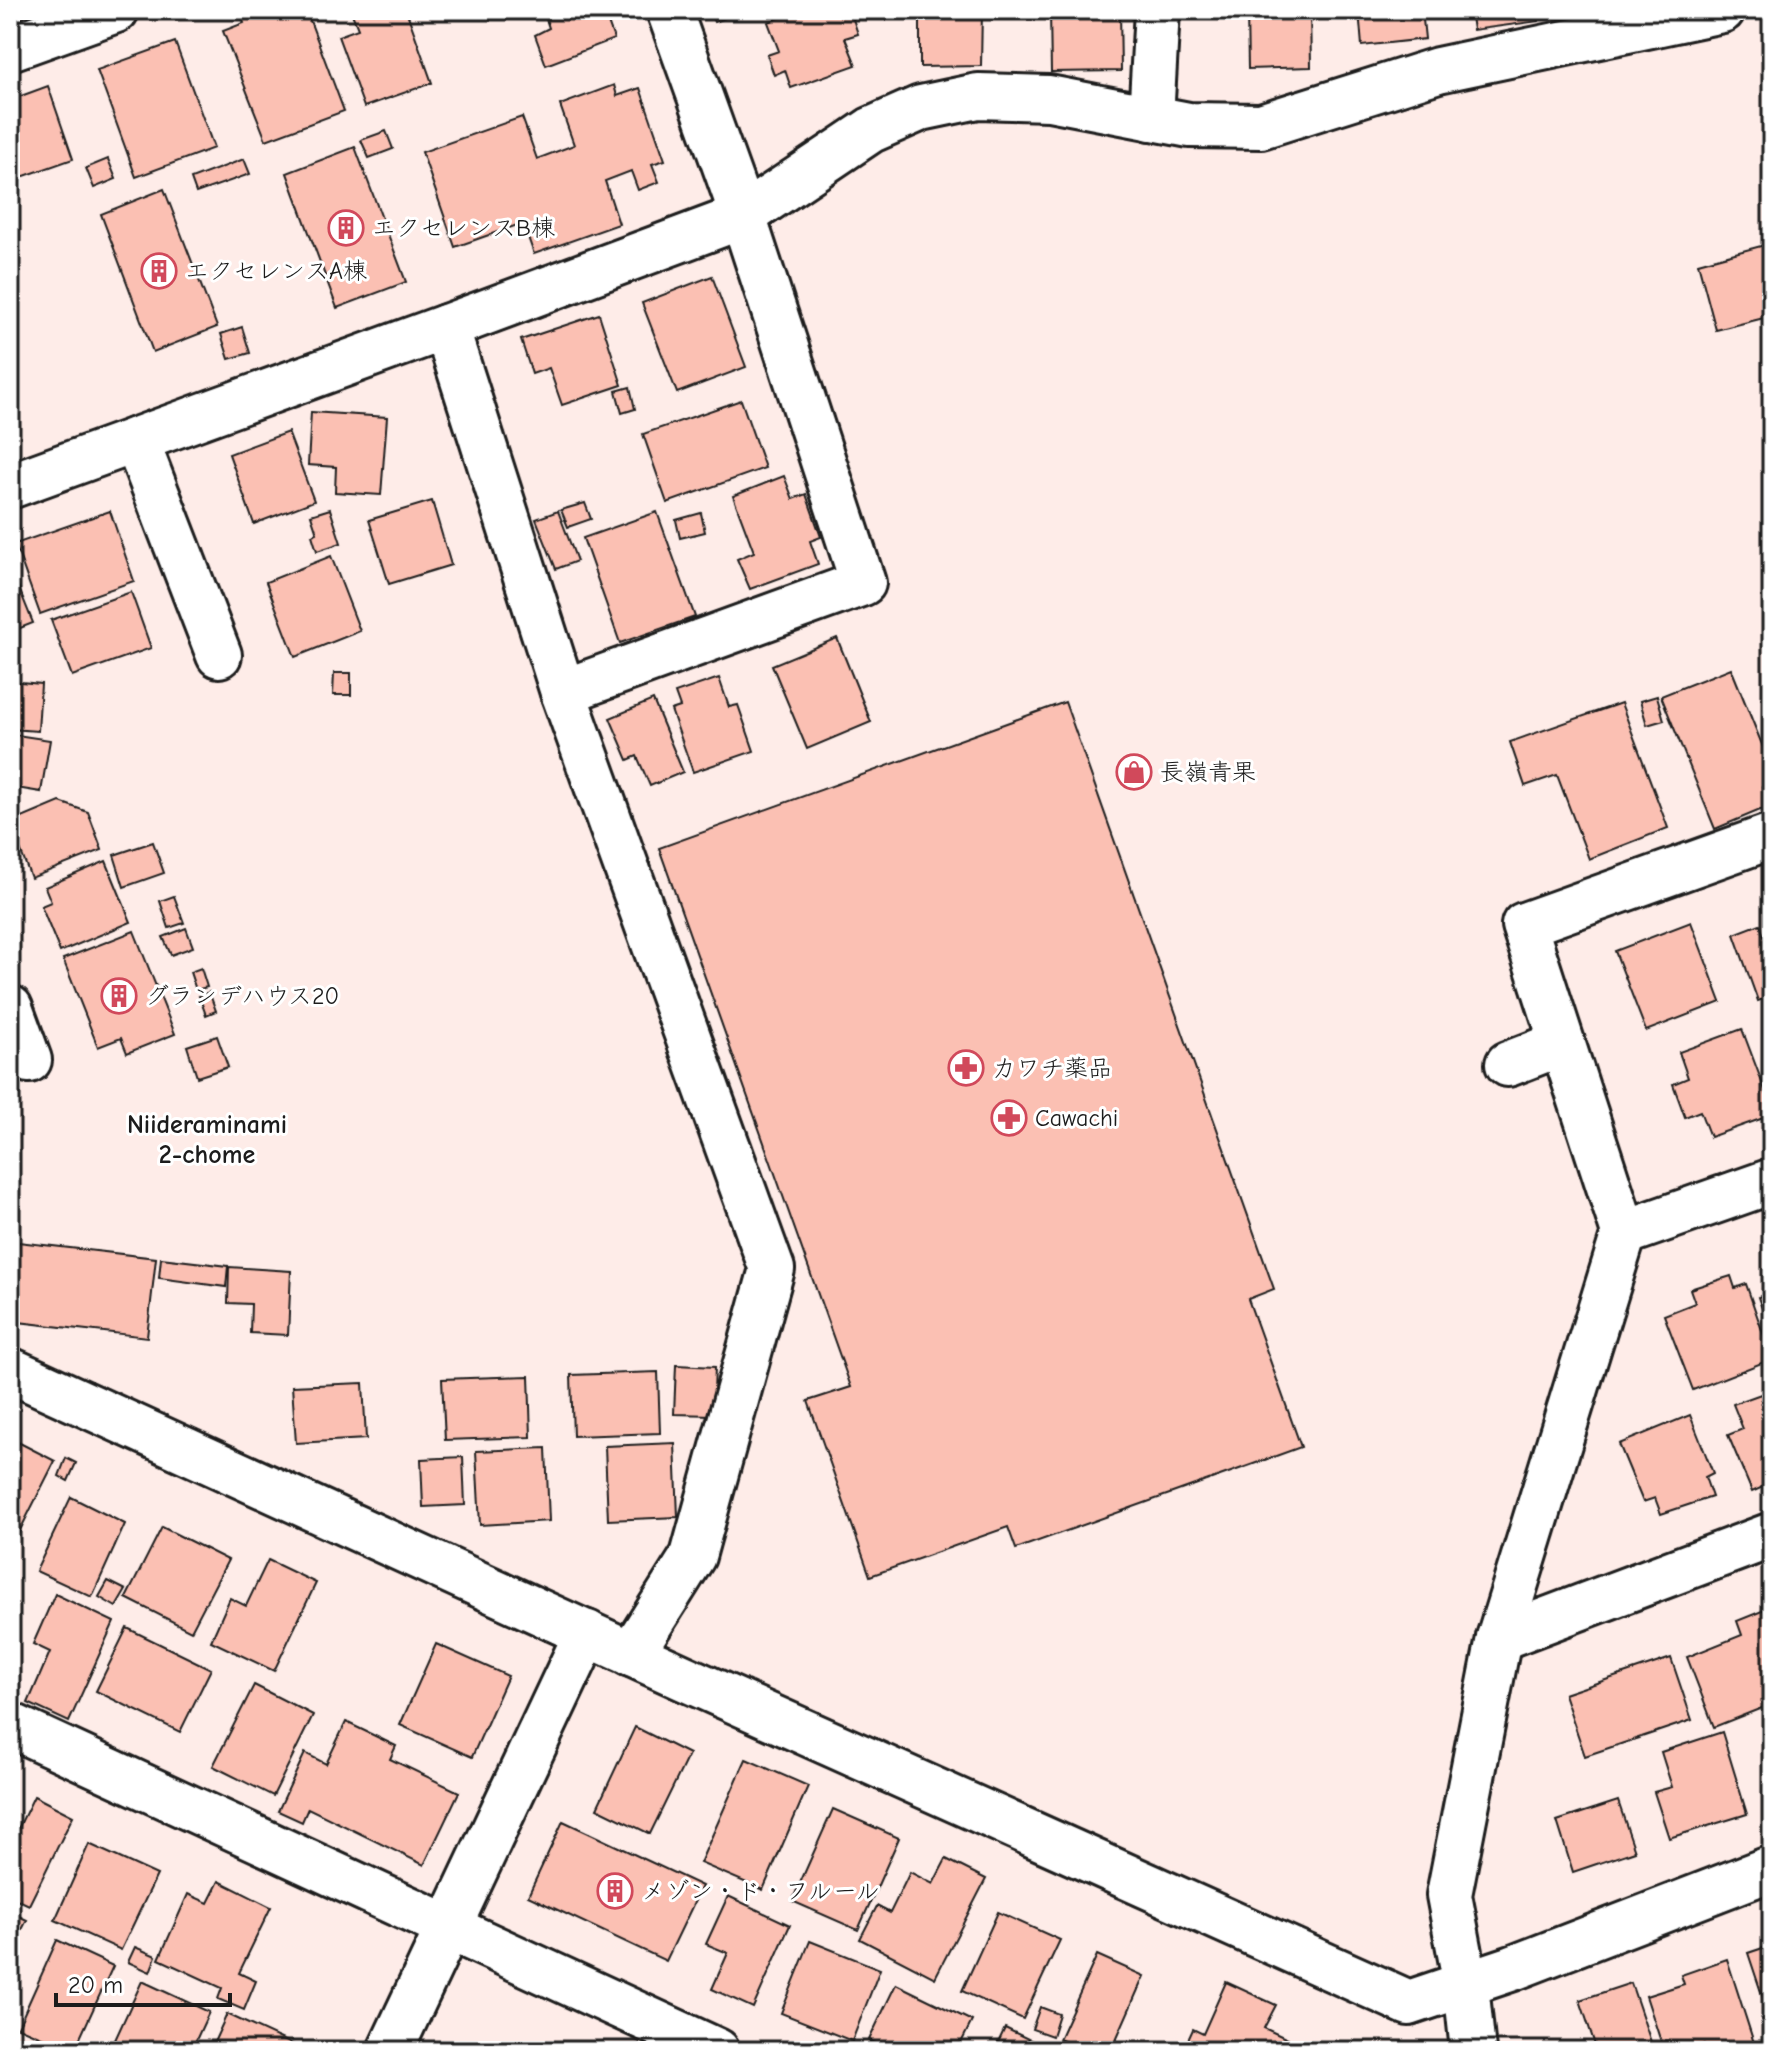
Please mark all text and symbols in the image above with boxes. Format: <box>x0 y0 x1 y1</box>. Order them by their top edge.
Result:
building icon: エクセレンスB棟 <box>327 209 365 247</box>
place label: エクセレンスB棟 <box>372 214 555 242</box>
building icon: エクセレンスA棟 <box>140 252 178 290</box>
place label: エクセレンスA棟 <box>185 257 367 285</box>
shop icon: 長嶺青果 <box>1115 753 1153 791</box>
place label: 長嶺青果 <box>1160 758 1256 786</box>
building icon: グランデハウス20 <box>100 977 138 1015</box>
place label: グランデハウス20 <box>145 982 339 1010</box>
pharmacy icon: カワチ薬品 <box>947 1049 985 1087</box>
place label: カワチ薬品 <box>992 1054 1112 1082</box>
pharmacy icon: Cawachi <box>990 1099 1028 1137</box>
place label: Cawachi <box>1035 1104 1118 1132</box>
district label: Niideraminami 2-chome <box>127 1110 287 1170</box>
building icon: メゾン・ド・フルール <box>596 1872 634 1910</box>
place label: メゾン・ド・フルール <box>641 1877 880 1905</box>
scale bar <box>56 1957 230 2007</box>
text: 20 m <box>68 1971 123 1999</box>

